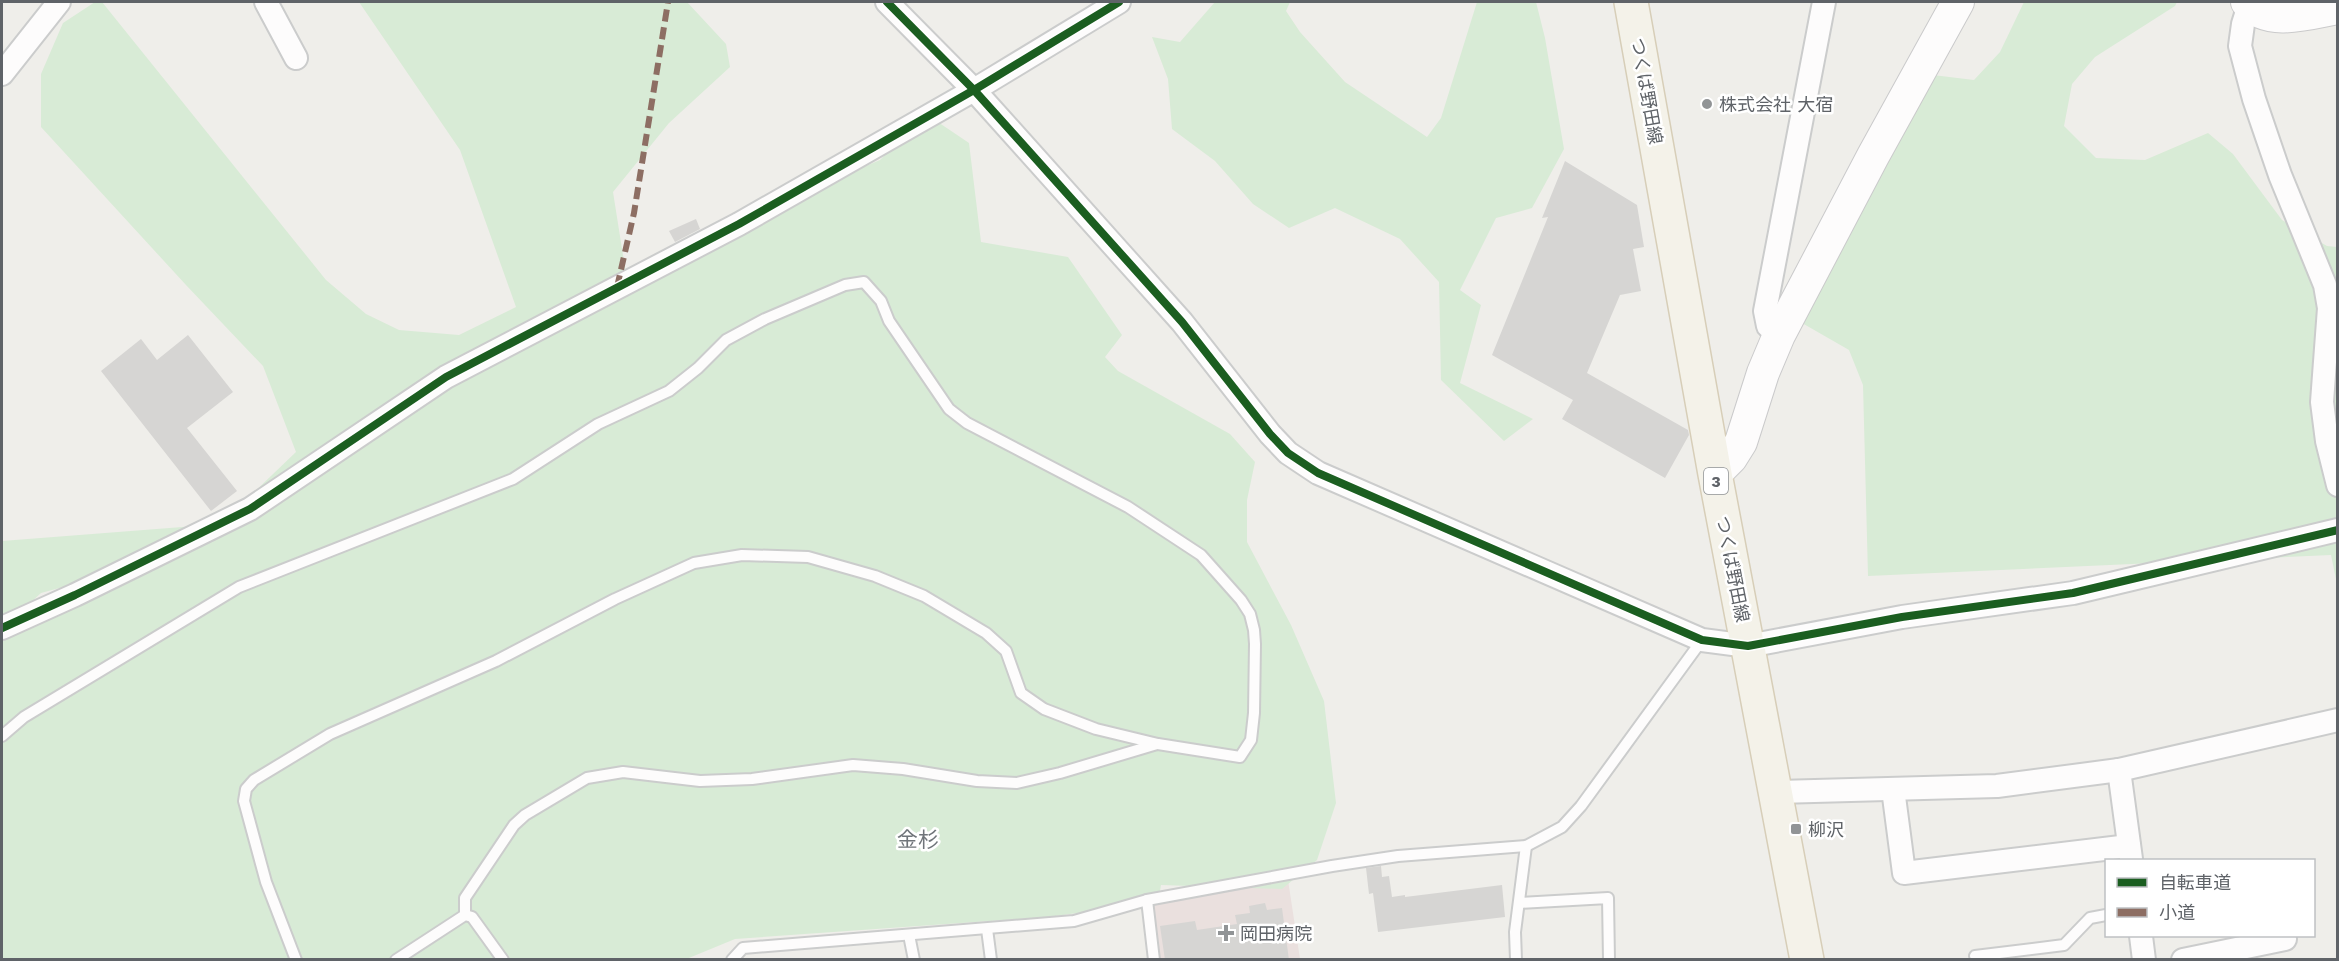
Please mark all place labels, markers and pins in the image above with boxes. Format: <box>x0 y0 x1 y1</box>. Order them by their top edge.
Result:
place label: 株式会社 大宿 <box>1719 94 1833 115</box>
marker: 株式会社 大宿 <box>1700 97 1714 111</box>
place label: 柳沢 <box>1808 819 1844 840</box>
marker: 柳沢 <box>1789 822 1803 836</box>
place label: 岡田病院 <box>1240 923 1312 944</box>
marker: 岡田病院 <box>1217 924 1235 942</box>

